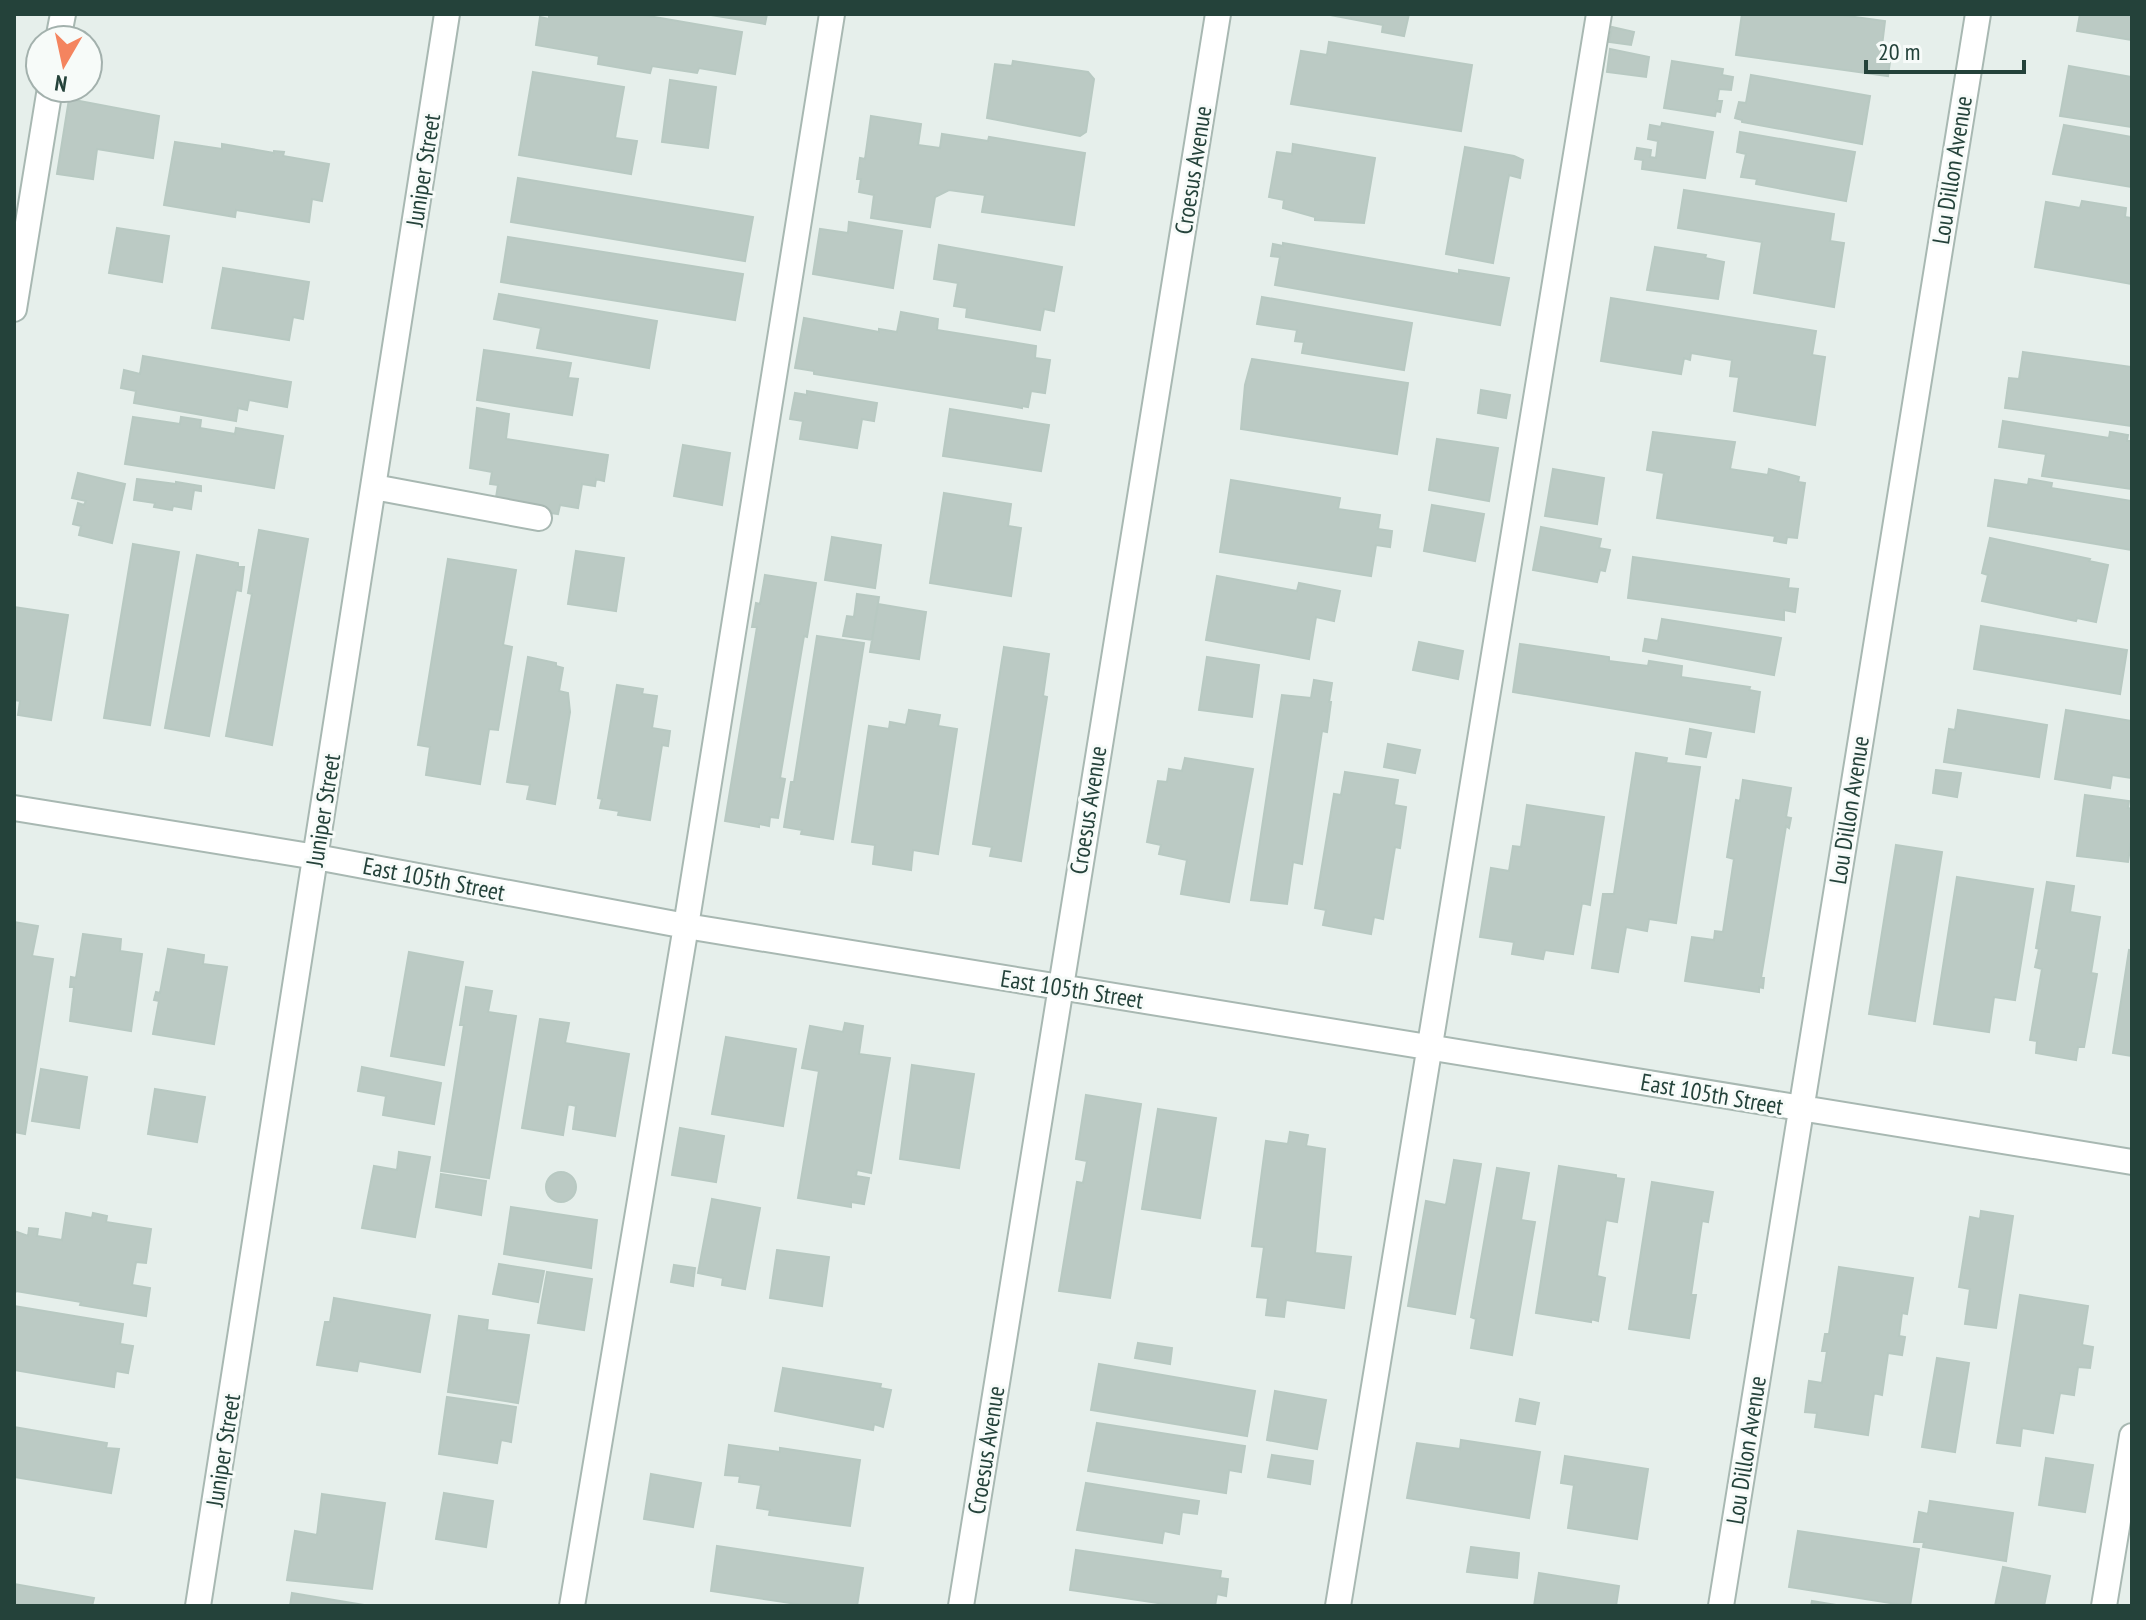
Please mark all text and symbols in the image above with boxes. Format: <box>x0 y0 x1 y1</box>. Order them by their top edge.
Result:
north arrow <box>24 24 104 104</box>
scale bar <box>1866 24 2024 74</box>
text: 20 m <box>1878 36 1920 67</box>
text: N <box>53 69 69 99</box>
street label: Lou Dillon Avenue <box>1925 94 1979 246</box>
street label: Croesus Avenue <box>1168 104 1218 236</box>
street label: Juniper Street <box>399 111 447 230</box>
street label: Lou Dillon Avenue <box>1822 734 1876 886</box>
street label: Croesus Avenue <box>1063 744 1113 876</box>
street label: Juniper Street <box>299 751 347 870</box>
street label: East 105th Street <box>360 850 508 908</box>
street label: East 105th Street <box>998 962 1146 1016</box>
street label: East 105th Street <box>1638 1066 1786 1122</box>
street label: Lou Dillon Avenue <box>1719 1374 1773 1526</box>
street label: Croesus Avenue <box>961 1384 1011 1516</box>
street label: Juniper Street <box>199 1391 247 1510</box>

